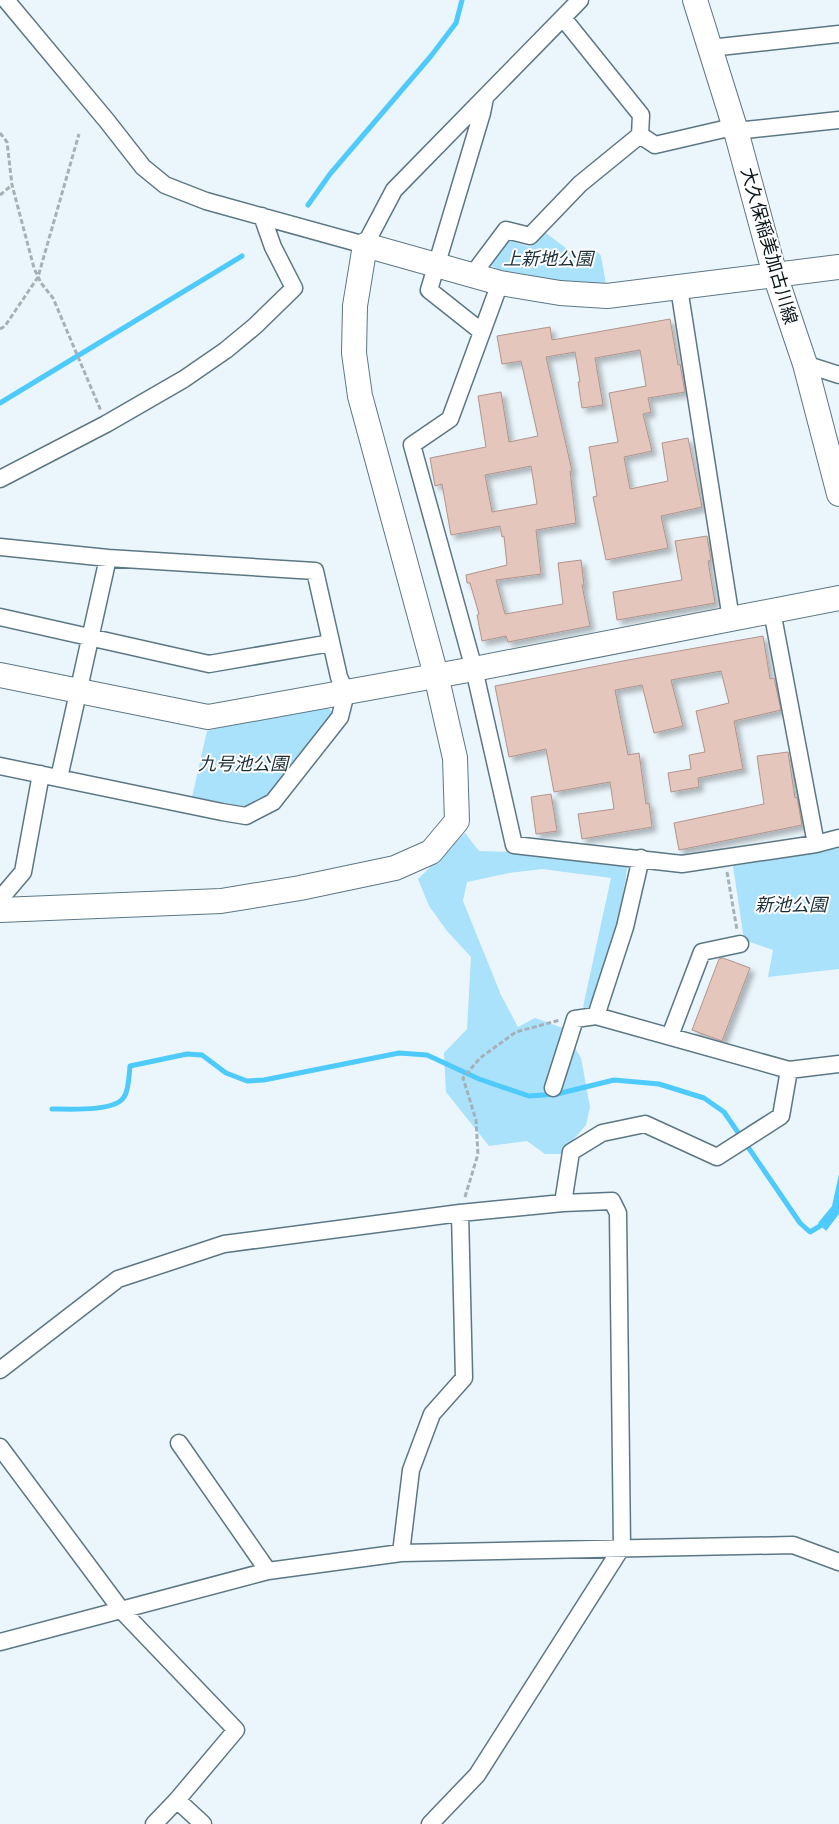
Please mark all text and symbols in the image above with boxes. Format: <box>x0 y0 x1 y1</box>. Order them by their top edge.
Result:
street label: 大久保稲美加古川線 <box>736 165 804 327</box>
park label: 上新地公園 <box>503 246 596 270</box>
park label: 九号池公園 <box>198 751 291 775</box>
park label: 新池公園 <box>755 892 830 916</box>

